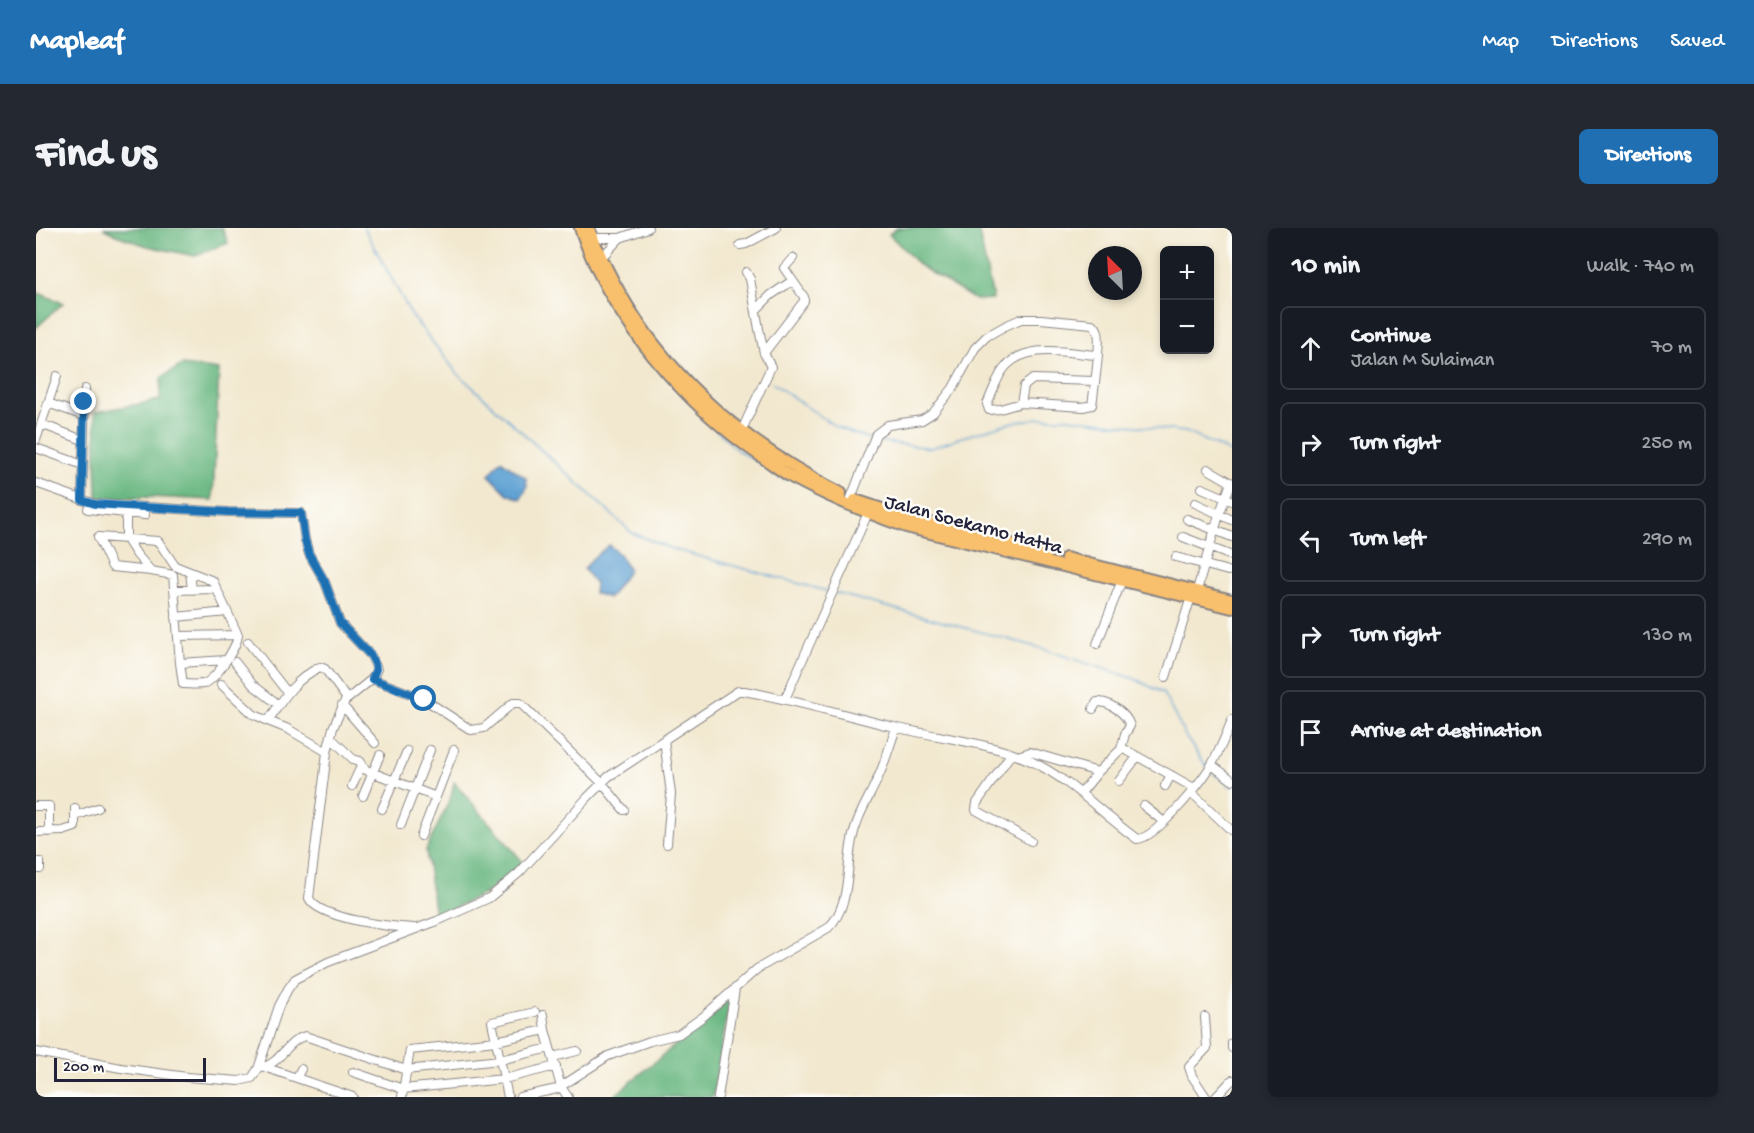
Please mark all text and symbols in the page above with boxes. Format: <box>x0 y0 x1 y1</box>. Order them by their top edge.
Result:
text: Mapleaf <box>30 26 124 59</box>
text: Map <box>1482 30 1519 55</box>
text: Directions <box>1552 30 1637 55</box>
text: Saved <box>1670 30 1724 55</box>
button: Directions <box>1579 129 1718 184</box>
text: Find us <box>36 132 156 181</box>
north arrow <box>1088 246 1142 300</box>
map controls <box>1160 246 1214 354</box>
button: + <box>1160 246 1214 300</box>
text: 10 min <box>1292 252 1360 283</box>
text: Walk · 740 m <box>1587 256 1694 279</box>
button: − <box>1160 300 1214 354</box>
text: Continue <box>1351 324 1431 350</box>
icon: ahead <box>1294 332 1327 365</box>
text: 70 m <box>1651 337 1692 360</box>
text: Jalan M Sulaiman <box>1351 350 1494 373</box>
route end <box>70 388 96 414</box>
icon: right <box>1294 428 1327 461</box>
text: Turn right <box>1351 431 1439 457</box>
text: 250 m <box>1641 433 1692 456</box>
street label: Jalan Soekarno Hatta <box>882 492 1065 561</box>
icon: left <box>1294 524 1327 557</box>
text: Turn left <box>1351 527 1425 553</box>
text: 290 m <box>1642 529 1692 552</box>
icon: right <box>1294 620 1327 653</box>
text: Turn right <box>1351 623 1439 649</box>
text: 130 m <box>1643 625 1692 648</box>
route start <box>410 685 436 711</box>
icon: arrive <box>1294 716 1327 749</box>
text: Arrive at destination <box>1351 719 1541 745</box>
scale bar <box>54 1055 206 1082</box>
text: 200 m <box>63 1059 104 1078</box>

